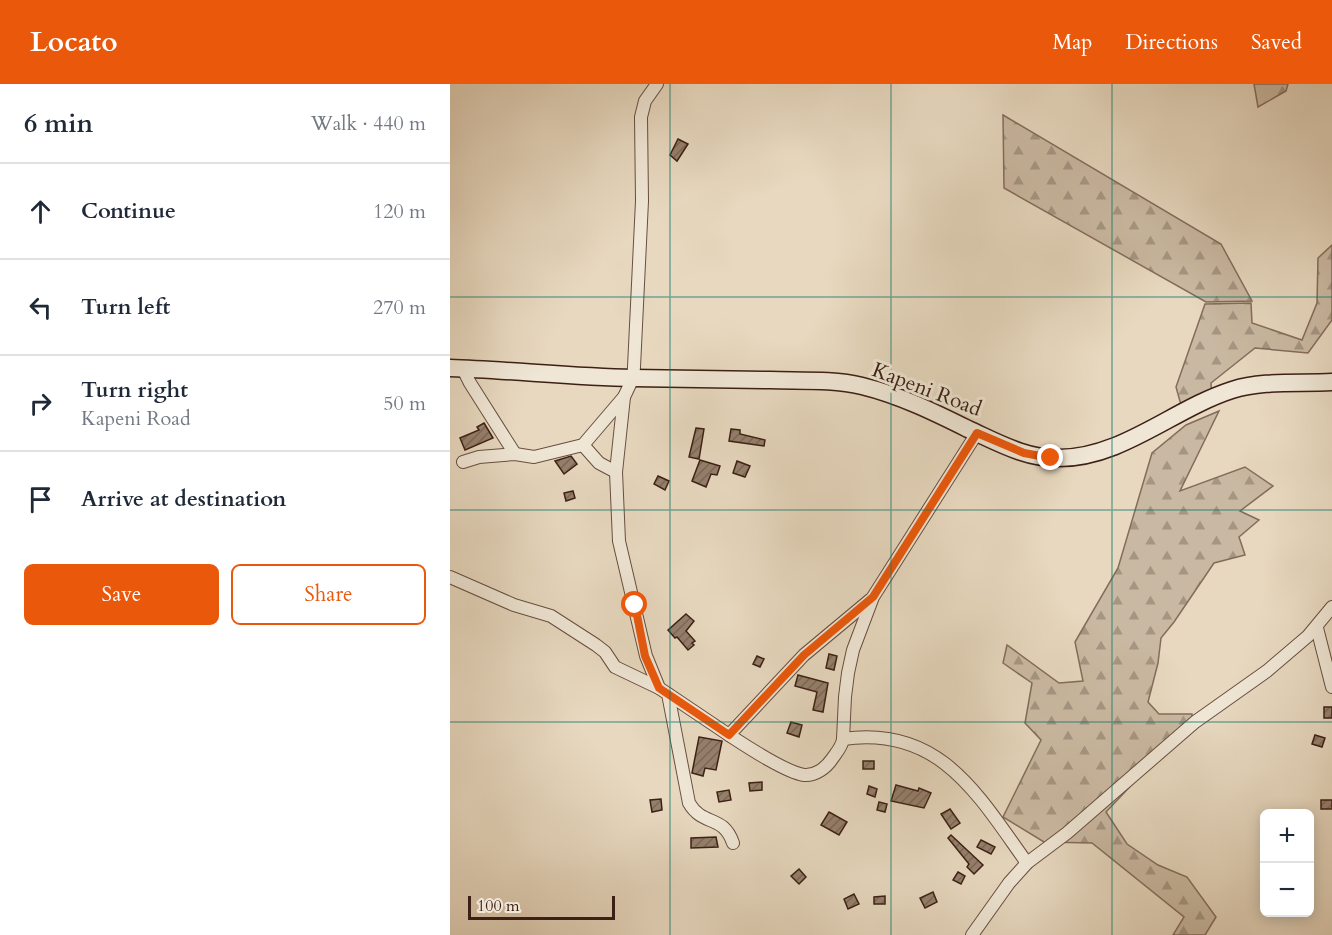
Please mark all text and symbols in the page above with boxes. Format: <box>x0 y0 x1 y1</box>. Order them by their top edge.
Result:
text: Locato <box>30 23 118 61</box>
text: Map <box>1052 28 1092 57</box>
text: Directions <box>1125 28 1218 57</box>
text: Saved <box>1251 28 1302 57</box>
text: 6 min <box>24 106 93 141</box>
text: Walk · 440 m <box>311 110 426 137</box>
icon: ahead <box>24 195 57 228</box>
text: Continue <box>81 196 176 226</box>
text: 120 m <box>373 198 426 225</box>
icon: left <box>24 291 57 324</box>
text: Turn left <box>81 292 170 322</box>
text: 270 m <box>373 294 426 321</box>
street label: Kapeni Road <box>868 355 986 424</box>
text: Turn right <box>81 375 188 405</box>
icon: right <box>24 387 57 420</box>
text: 50 m <box>383 390 426 417</box>
text: Kapeni Road <box>81 405 191 432</box>
route end <box>1037 444 1063 470</box>
icon: arrive <box>24 483 57 516</box>
text: Arrive at destination <box>81 484 286 514</box>
button: Save <box>24 564 219 625</box>
button: Share <box>231 564 426 625</box>
route start <box>621 591 647 617</box>
map controls <box>1260 809 1314 917</box>
button: + <box>1260 809 1314 863</box>
button: − <box>1260 863 1314 917</box>
scale bar <box>468 893 615 920</box>
text: 100 m <box>477 895 519 917</box>

